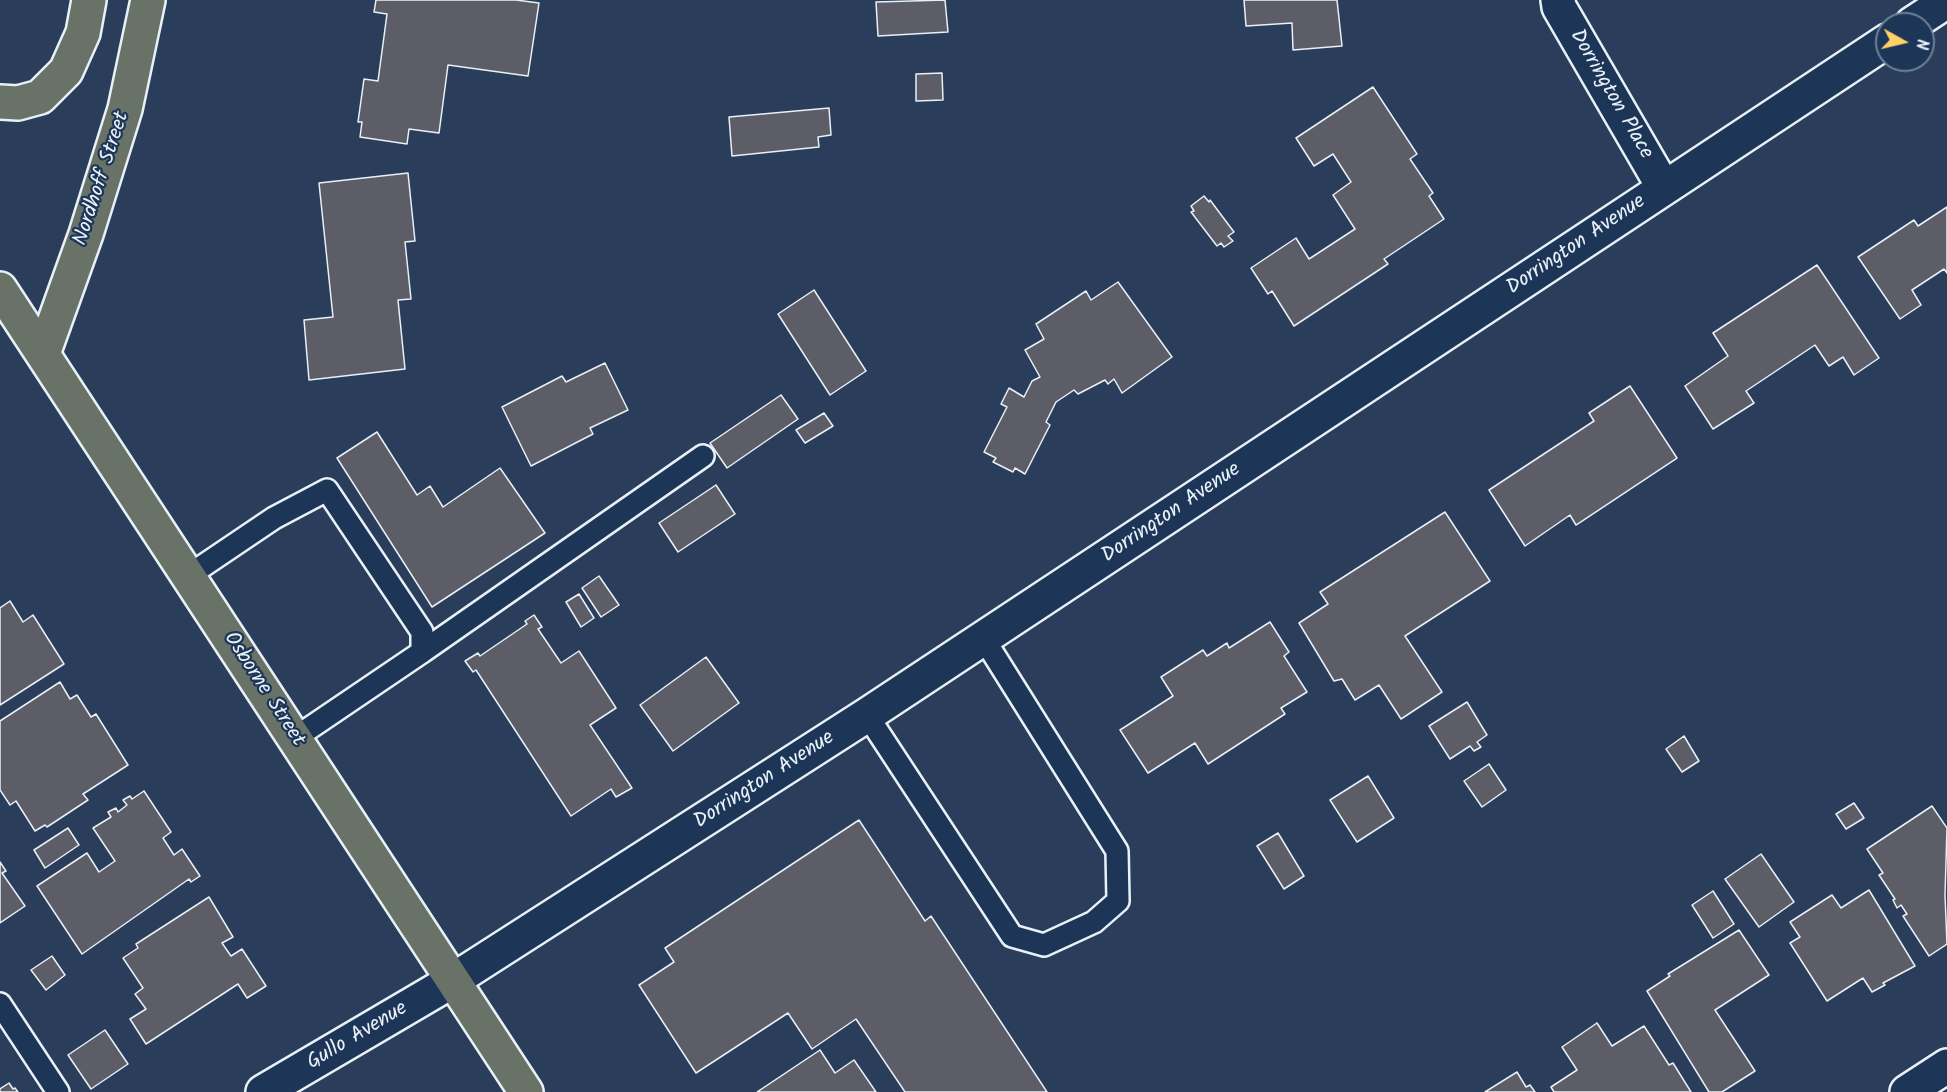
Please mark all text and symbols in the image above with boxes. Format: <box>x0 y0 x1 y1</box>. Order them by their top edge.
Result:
north arrow <box>1875 12 1935 72</box>
street label: Dorrington Place <box>1563 26 1657 164</box>
text: N <box>1908 38 1934 51</box>
street label: Nordhoff Street <box>69 109 137 249</box>
street label: Dorrington Avenue <box>1503 190 1651 302</box>
street label: Dorrington Avenue <box>1098 458 1246 570</box>
street label: Osborne Street <box>217 628 309 752</box>
street label: Dorrington Avenue <box>690 726 840 836</box>
street label: Gullo Avenue <box>303 997 413 1077</box>

